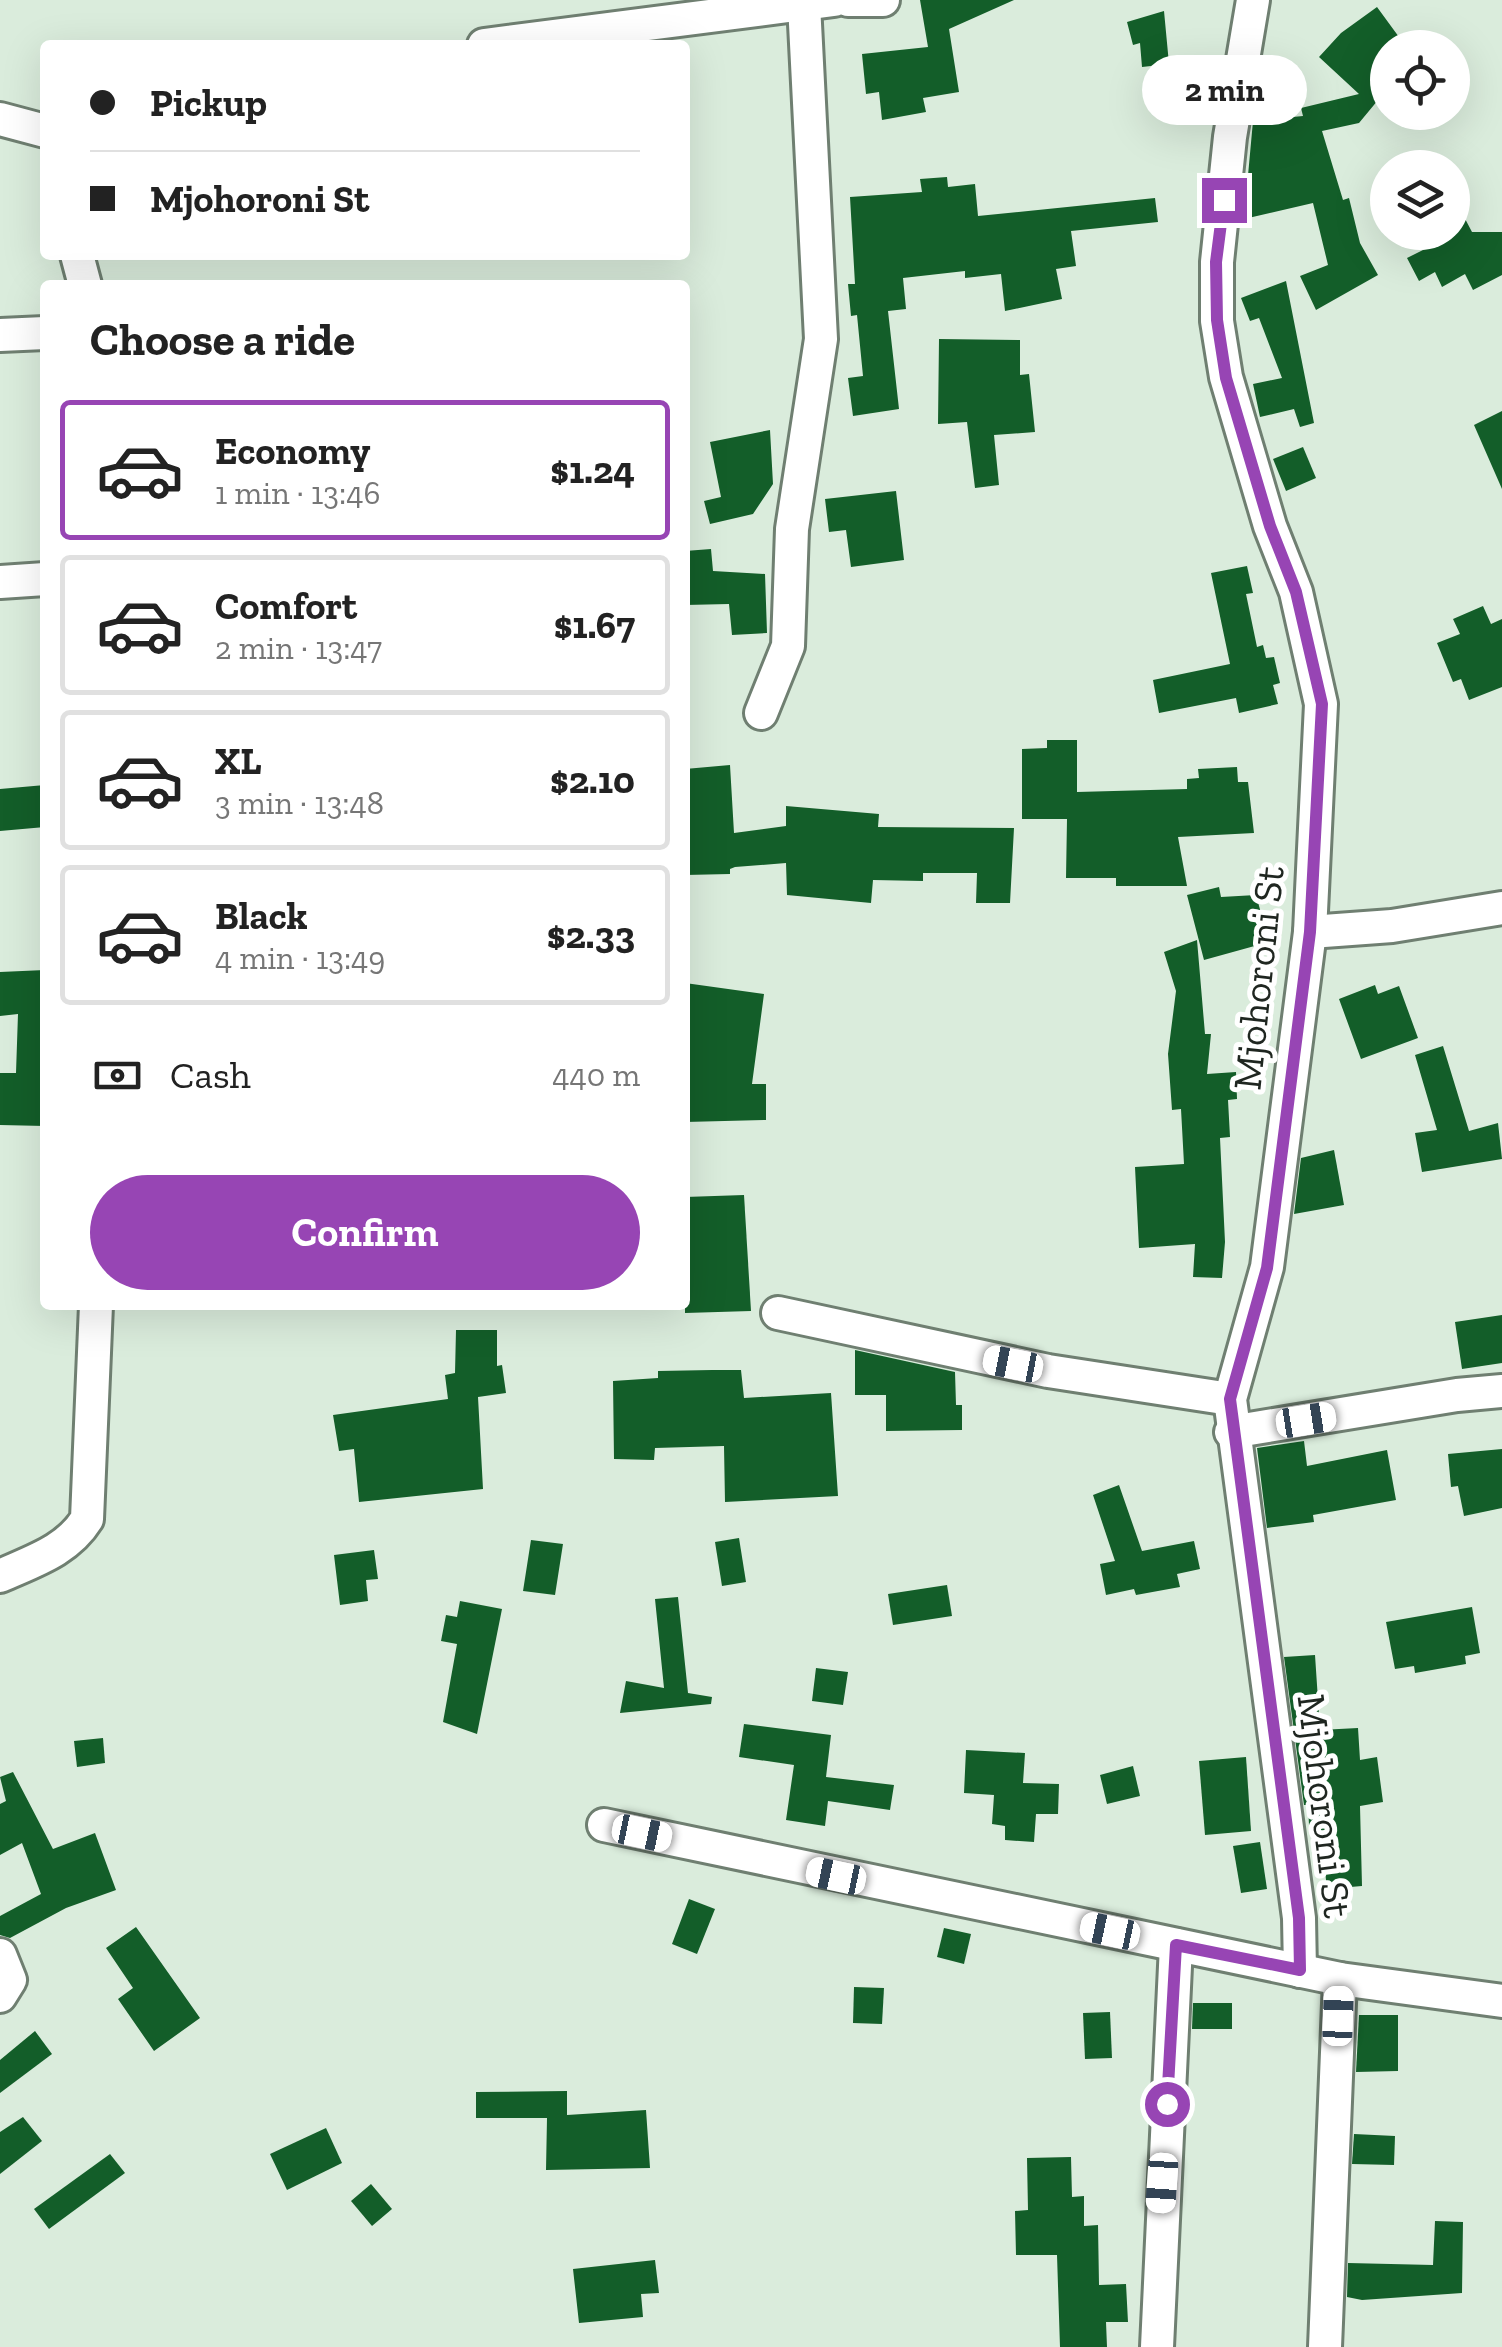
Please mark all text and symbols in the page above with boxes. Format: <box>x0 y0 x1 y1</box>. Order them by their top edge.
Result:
map controls <box>1370 30 1470 250</box>
button: locate <box>1370 30 1470 130</box>
callout: 2 min <box>1142 55 1306 125</box>
text: 2 min <box>1185 71 1264 109</box>
text: Pickup <box>150 80 267 126</box>
button: layers <box>1370 150 1470 250</box>
text: Mjohoroni St <box>150 176 369 222</box>
route end <box>1202 178 1247 223</box>
text: Choose a ride <box>90 313 355 367</box>
icon: car <box>95 425 185 515</box>
text: Economy <box>215 428 370 474</box>
text: $1.24 <box>550 447 635 493</box>
text: 1 min · 13:46 <box>215 474 380 512</box>
icon: car <box>95 580 185 670</box>
text: Comfort <box>215 583 357 629</box>
text: $1.67 <box>554 602 635 648</box>
text: 2 min · 13:47 <box>215 629 382 667</box>
icon: car <box>95 735 185 825</box>
text: XL <box>215 738 262 784</box>
text: $2.10 <box>550 757 635 803</box>
text: 3 min · 13:48 <box>215 784 384 822</box>
street label: Mjohoroni St <box>1222 863 1294 1092</box>
icon: car <box>95 890 185 980</box>
text: Black <box>215 893 308 939</box>
text: $2.33 <box>547 912 635 958</box>
text: 4 min · 13:49 <box>215 939 385 977</box>
icon: cash <box>90 1048 145 1103</box>
text: Cash <box>170 1052 251 1098</box>
text: 440 m <box>552 1056 640 1094</box>
button: Confirm <box>90 1175 640 1290</box>
car <box>981 1344 1045 1384</box>
car <box>1274 1400 1338 1440</box>
street label: Mjohoroni St <box>1287 1691 1363 1921</box>
car <box>610 1812 674 1854</box>
car <box>804 1855 868 1897</box>
car <box>1078 1910 1142 1952</box>
car <box>1322 1985 1354 2047</box>
route start <box>1145 2082 1190 2127</box>
car <box>1145 2152 1179 2214</box>

